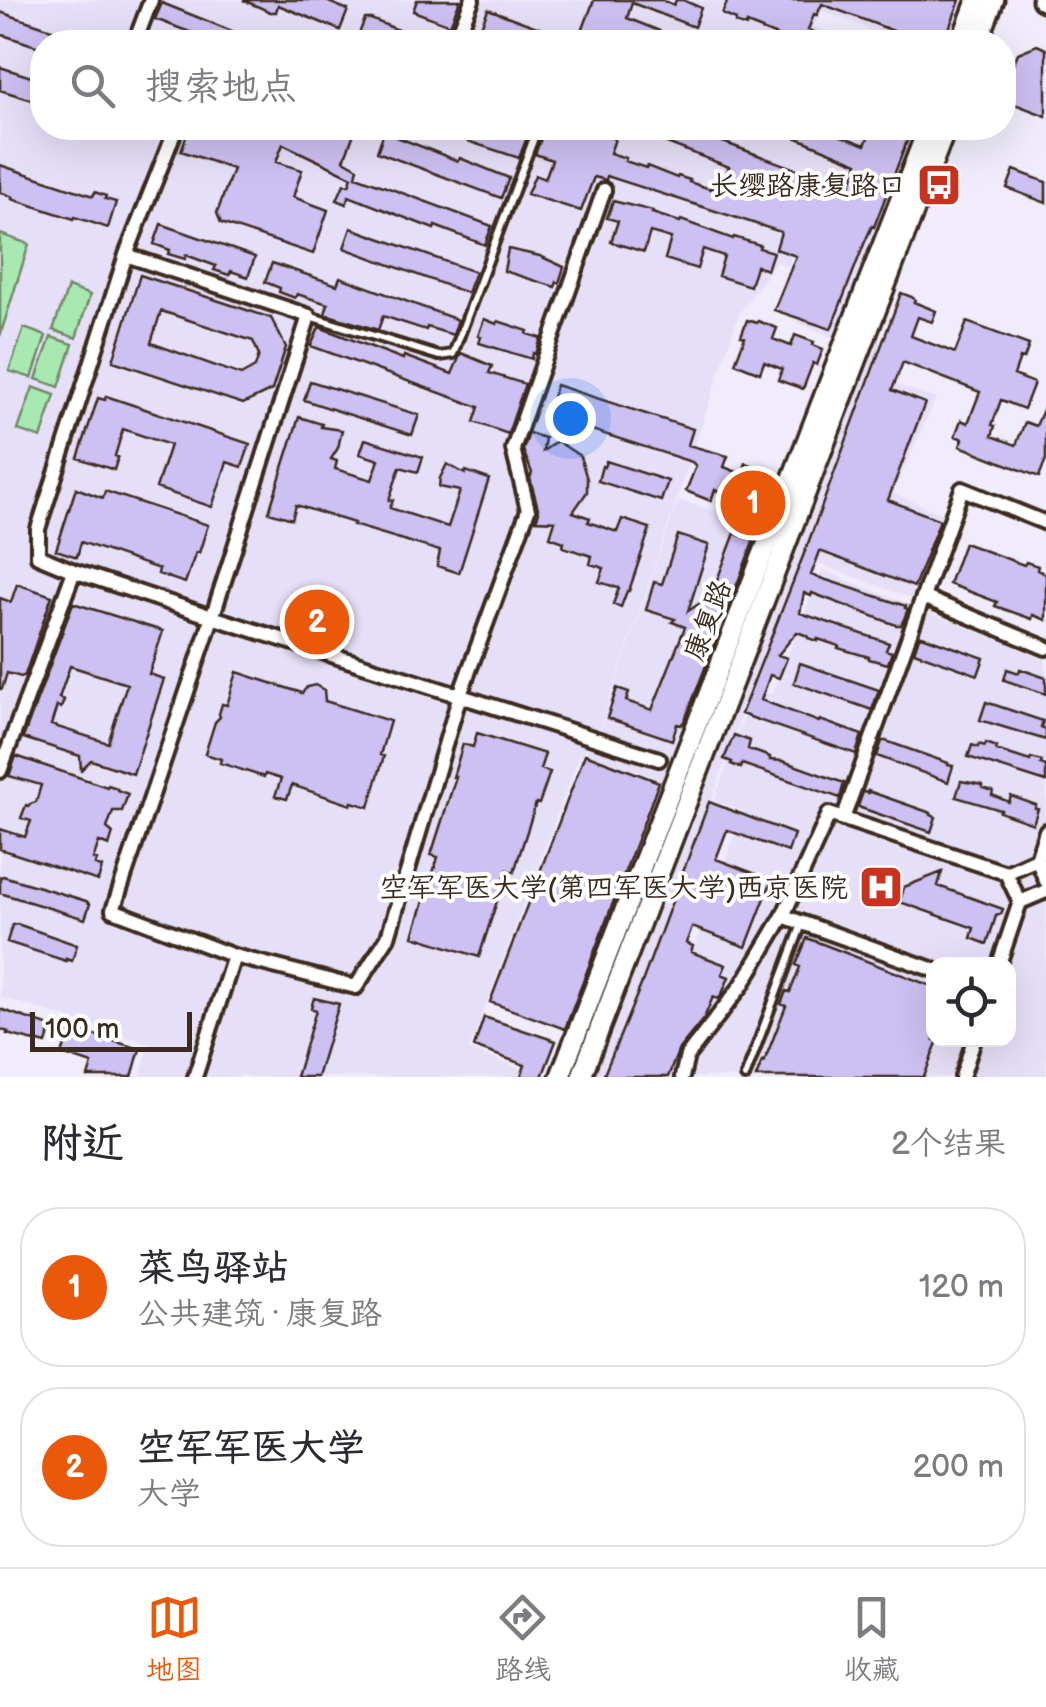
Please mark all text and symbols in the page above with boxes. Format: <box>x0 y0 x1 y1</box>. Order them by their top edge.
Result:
search box <box>30 30 1016 140</box>
icon: search <box>65 58 120 113</box>
text: 搜索地点 <box>145 65 297 110</box>
bus stop icon: 长缨路康复路口 <box>916 162 962 208</box>
place label: 长缨路康复路口 <box>710 170 906 203</box>
your location <box>545 393 596 444</box>
pin: 1 <box>720 466 786 540</box>
street label: 康复路 <box>678 575 739 666</box>
pin: 2 <box>284 584 350 660</box>
hospital icon: 空军军医大学(第四军医大学)西京医院 <box>858 864 904 910</box>
place label: 空军军医大学(第四军医大学)西京医院 <box>380 872 848 905</box>
map controls <box>926 957 1016 1047</box>
button: locate <box>926 957 1016 1047</box>
scale bar <box>30 1007 192 1052</box>
text: 100 m <box>45 1013 119 1046</box>
text: 附近 <box>40 1119 124 1170</box>
text: 2个结果 <box>891 1125 1006 1164</box>
text: 菜鸟驿站 <box>137 1246 289 1291</box>
text: 1 <box>68 1268 81 1307</box>
text: 120 m <box>919 1268 1004 1307</box>
text: 公共建筑 · 康复路 <box>137 1295 382 1334</box>
text: 空军军医大学 <box>137 1426 365 1471</box>
text: 2 <box>65 1448 84 1487</box>
text: 200 m <box>912 1448 1004 1487</box>
text: 大学 <box>137 1475 201 1514</box>
tab: 地图 <box>146 1590 202 1687</box>
tab: 路线 <box>495 1590 551 1687</box>
tab: 收藏 <box>844 1590 900 1687</box>

